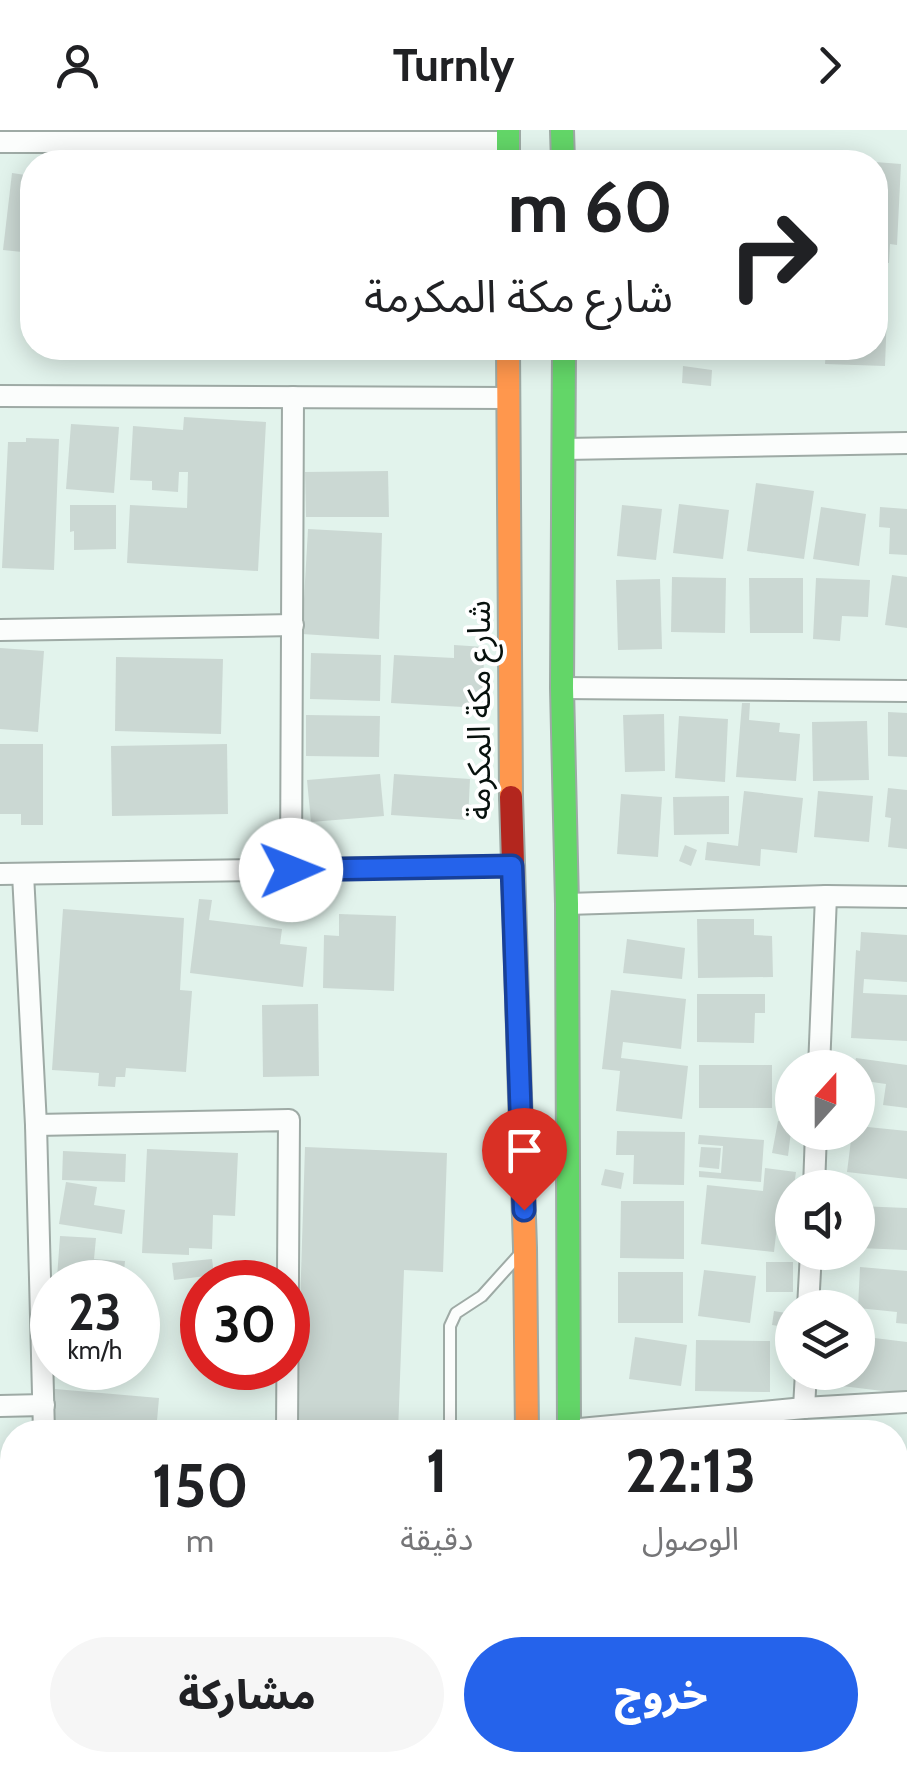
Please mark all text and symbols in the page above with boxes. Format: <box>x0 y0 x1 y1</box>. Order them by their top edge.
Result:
icon: person <box>50 38 105 93</box>
text: Turnly <box>393 38 514 92</box>
icon: forward <box>802 38 857 93</box>
text: 60 m <box>508 164 673 250</box>
icon: right <box>708 190 838 320</box>
text: شارع مكة المكرمة <box>364 269 673 323</box>
street label: شارع مكة المكرمة <box>459 600 503 820</box>
position arrow <box>239 818 343 922</box>
north arrow <box>775 1050 875 1150</box>
map controls <box>775 1050 875 1390</box>
pin <box>482 1108 567 1211</box>
icon: arrive <box>497 1123 552 1178</box>
button: sound <box>775 1170 875 1270</box>
speed limit sign: 30 <box>180 1260 310 1390</box>
text: 23 <box>68 1282 122 1343</box>
button: layers <box>775 1290 875 1390</box>
text: km/h <box>68 1335 122 1365</box>
text: 1 <box>426 1434 448 1507</box>
text: 22:13 <box>625 1434 756 1507</box>
text: 150 <box>152 1449 249 1522</box>
text: دقيقة <box>400 1519 473 1558</box>
text: الوصول <box>642 1519 739 1558</box>
text: m <box>186 1521 214 1560</box>
button: مشاركة <box>50 1637 444 1752</box>
button: خروج <box>464 1637 858 1752</box>

